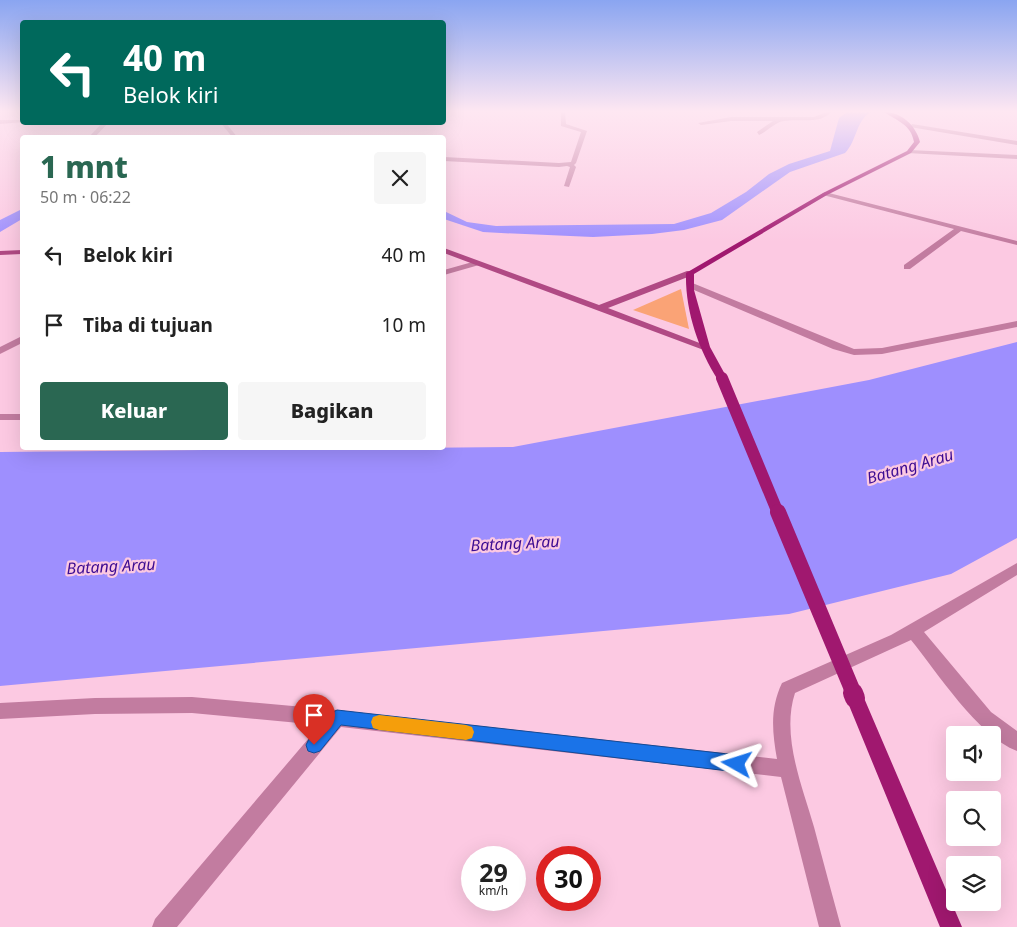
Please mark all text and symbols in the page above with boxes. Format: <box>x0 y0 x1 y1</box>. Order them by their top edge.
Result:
text: 40 m <box>123 34 206 81</box>
icon: left <box>40 40 105 105</box>
text: Belok kiri <box>123 79 218 109</box>
text: 1 mnt <box>40 146 128 187</box>
button: close <box>374 152 426 204</box>
text: 50 m · 06:22 <box>40 186 131 208</box>
icon: left <box>40 241 68 269</box>
text: Belok kiri <box>83 242 173 268</box>
text: 40 m <box>382 242 426 268</box>
icon: arrive <box>40 311 68 339</box>
text: Tiba di tujuan <box>83 312 213 338</box>
text: 10 m <box>382 312 426 338</box>
button: Keluar <box>40 382 228 440</box>
button: Bagikan <box>238 382 426 440</box>
water label: Batang Arau <box>864 443 956 489</box>
water label: Batang Arau <box>470 530 560 556</box>
water label: Batang Arau <box>66 553 156 579</box>
pin <box>293 694 335 745</box>
icon: arrive <box>300 701 328 729</box>
map controls <box>946 726 1001 911</box>
button: sound <box>946 726 1001 781</box>
position arrow <box>710 737 762 789</box>
button: search <box>946 791 1001 846</box>
speed limit sign: 30 <box>536 846 601 911</box>
text: 29 <box>479 855 508 889</box>
button: layers <box>946 856 1001 911</box>
text: km/h <box>479 882 508 899</box>

